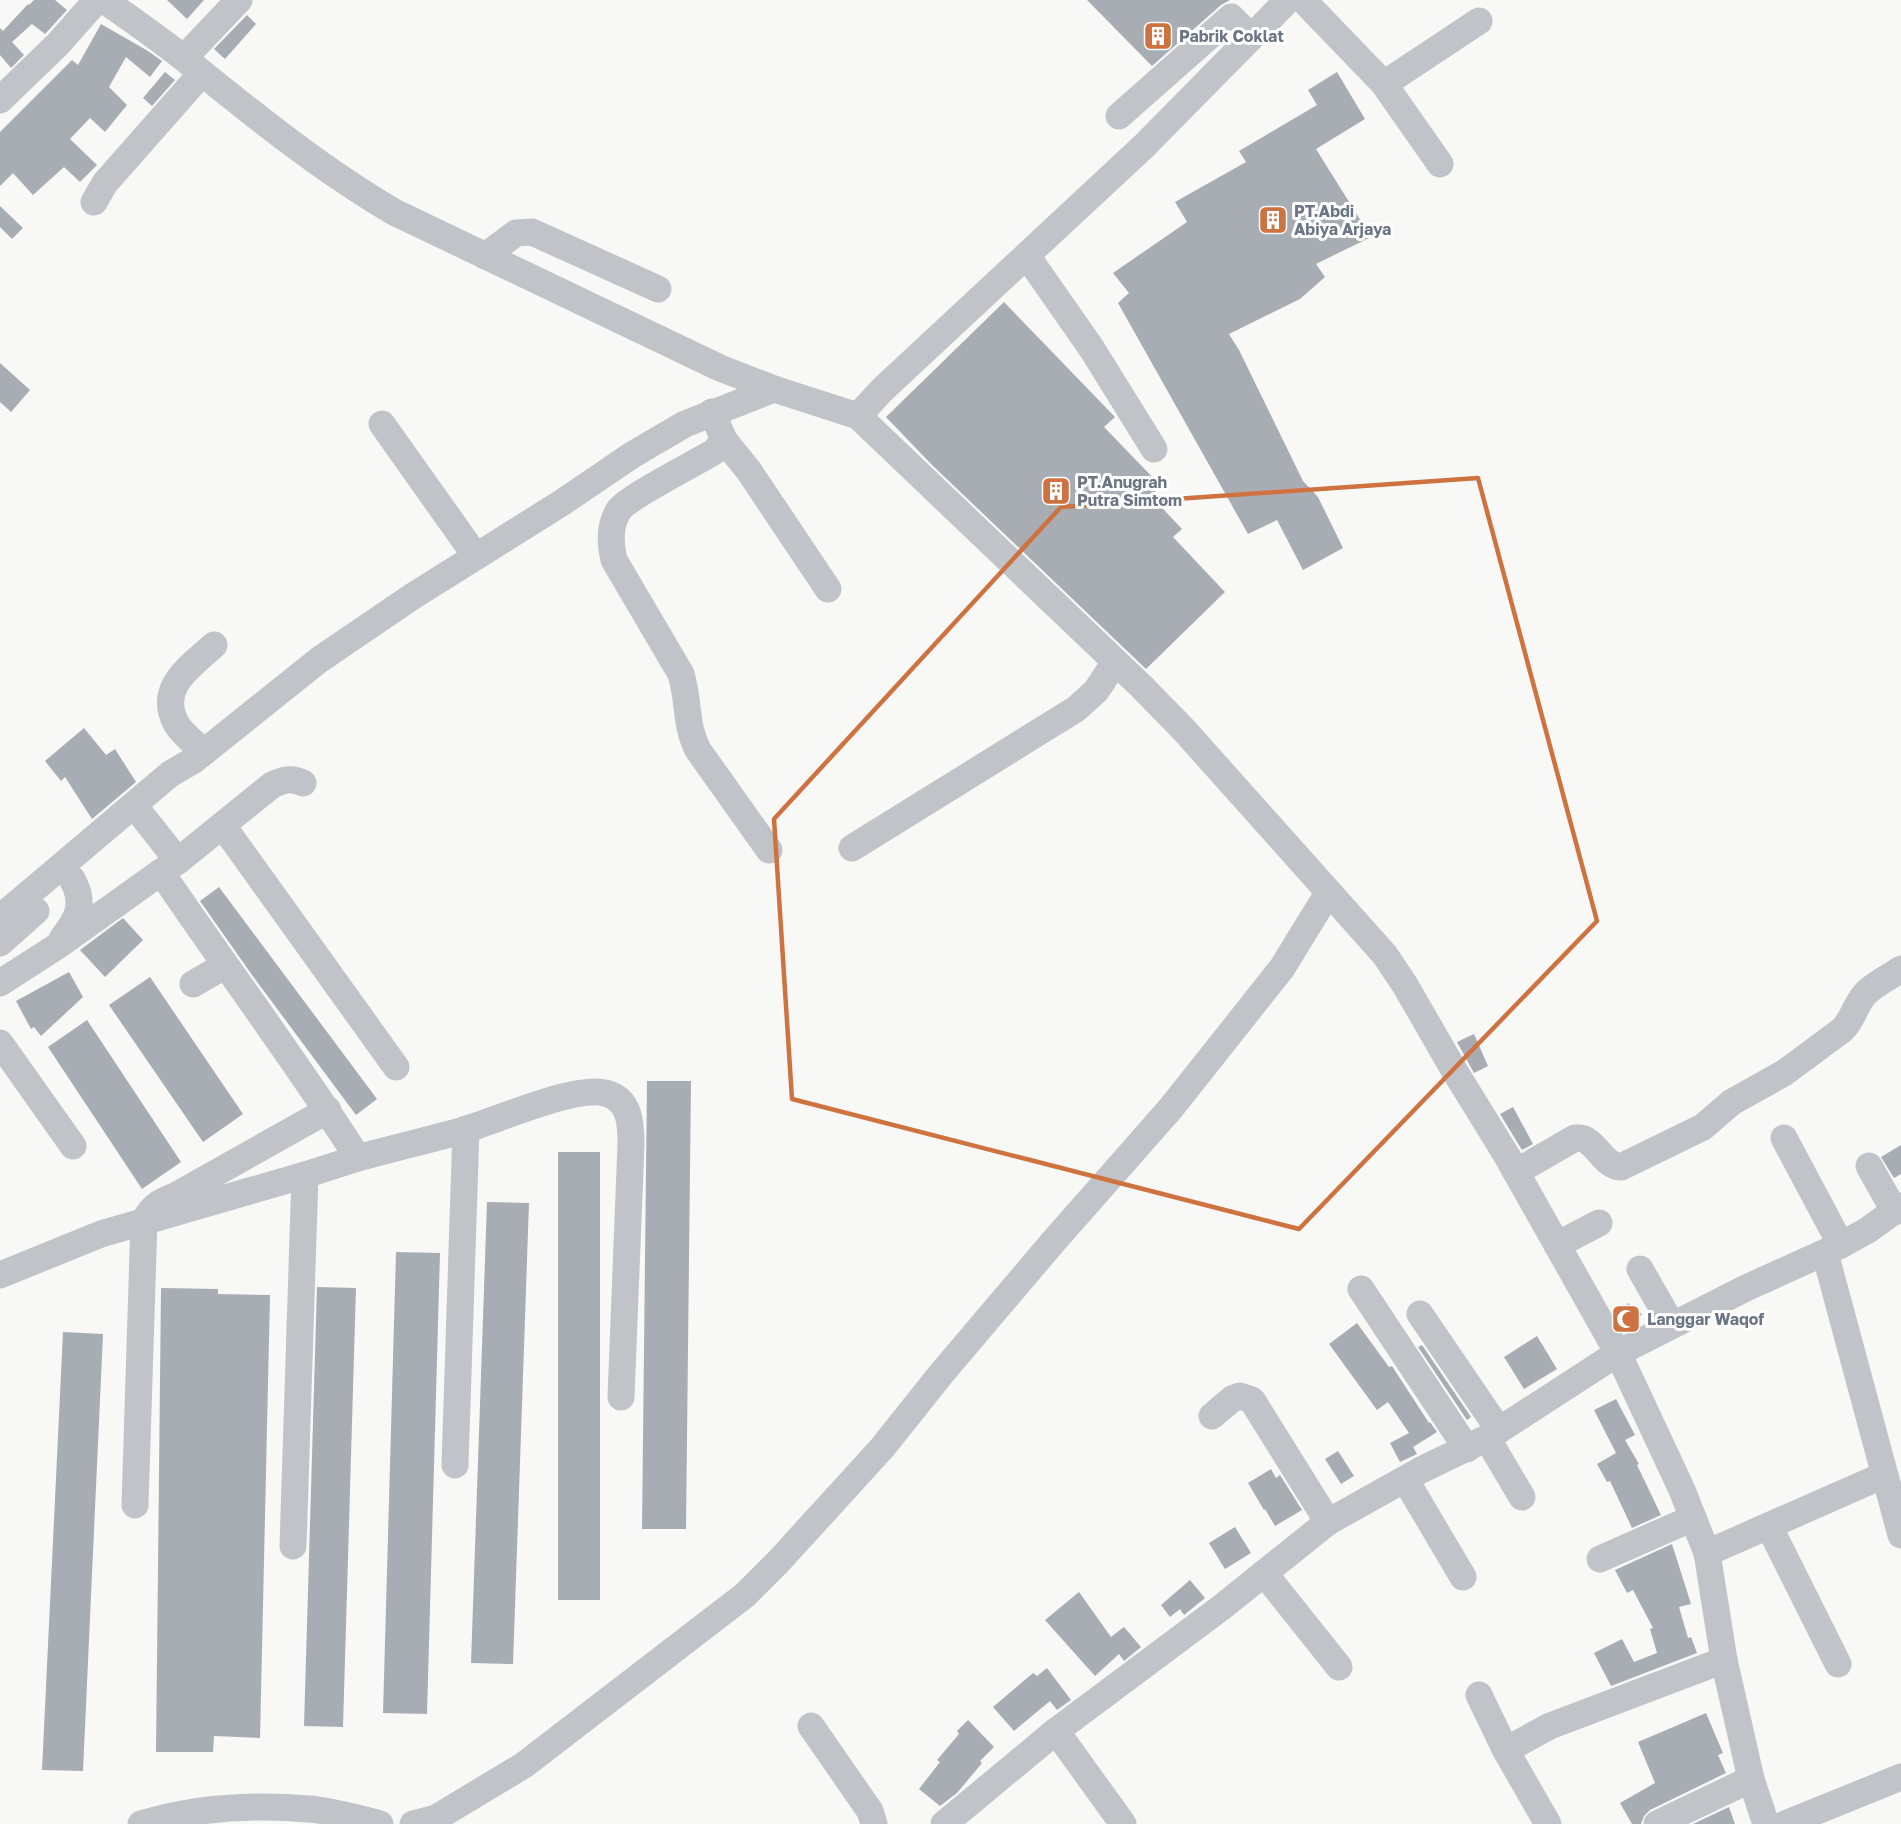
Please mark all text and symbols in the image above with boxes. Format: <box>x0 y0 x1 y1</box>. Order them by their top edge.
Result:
building icon: Pabrik Coklat <box>1142 20 1174 52</box>
place label: Pabrik Coklat <box>1179 26 1284 46</box>
place label: PT.Abdi Abiya Arjaya <box>1294 201 1391 239</box>
building icon: PT.Abdi Abiya Arjaya <box>1257 204 1289 236</box>
place label: PT.Anugrah Putra Simtom <box>1077 472 1182 510</box>
building icon: PT.Anugrah Putra Simtom <box>1040 475 1072 507</box>
mosque icon: Langgar Waqof <box>1610 1303 1642 1335</box>
place label: Langgar Waqof <box>1647 1309 1764 1329</box>

